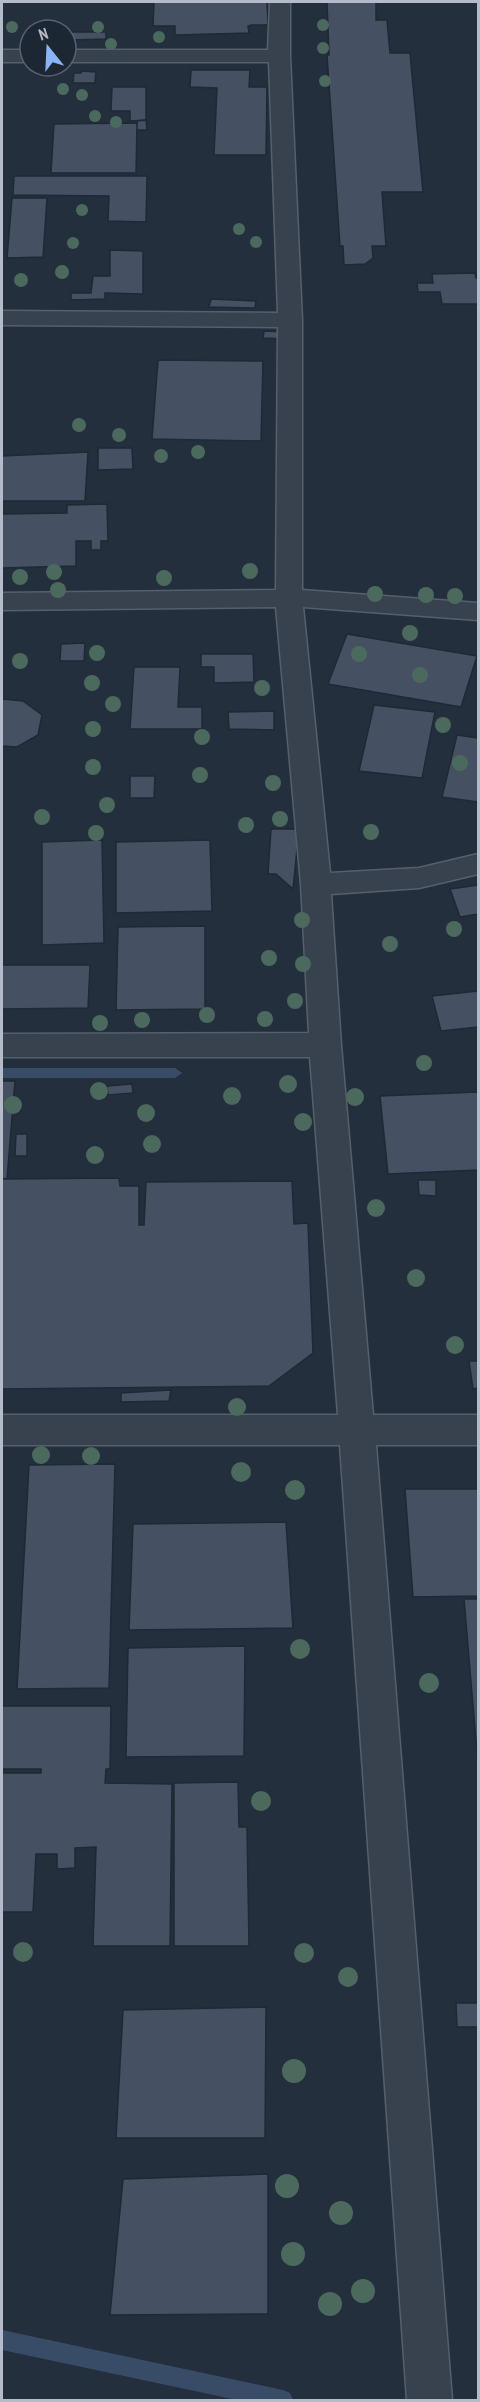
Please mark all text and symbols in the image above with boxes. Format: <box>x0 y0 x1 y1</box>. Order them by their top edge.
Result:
north arrow <box>18 18 78 78</box>
text: N <box>36 23 51 45</box>

